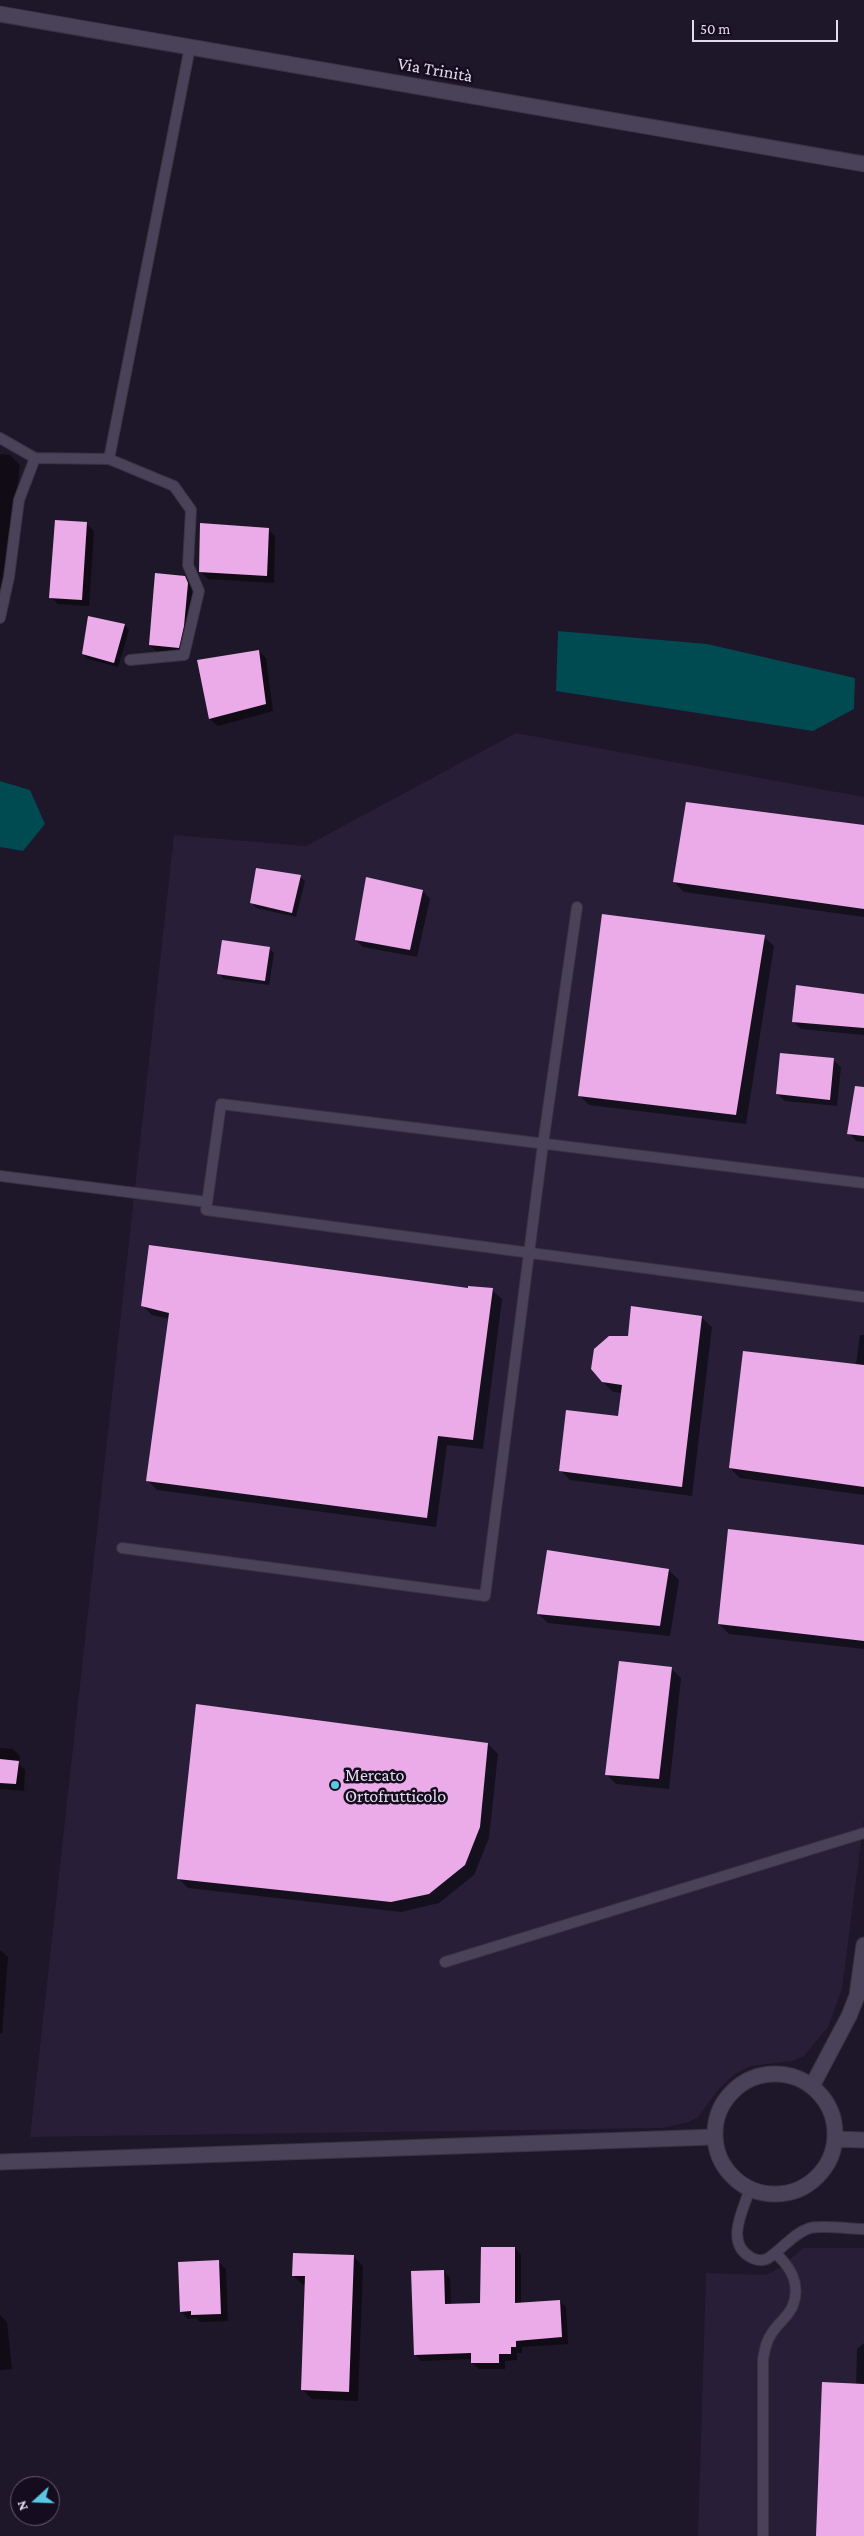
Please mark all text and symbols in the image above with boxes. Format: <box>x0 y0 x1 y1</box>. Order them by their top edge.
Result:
scale bar <box>694 10 840 42</box>
text: 50 m <box>700 21 730 37</box>
street label: Via Trinità <box>396 53 474 87</box>
place label: Mercato Ortofrutticolo <box>345 1764 446 1806</box>
marker: Mercato Ortofrutticolo <box>329 1779 341 1791</box>
north arrow <box>10 2476 60 2526</box>
text: N <box>13 2499 31 2513</box>

